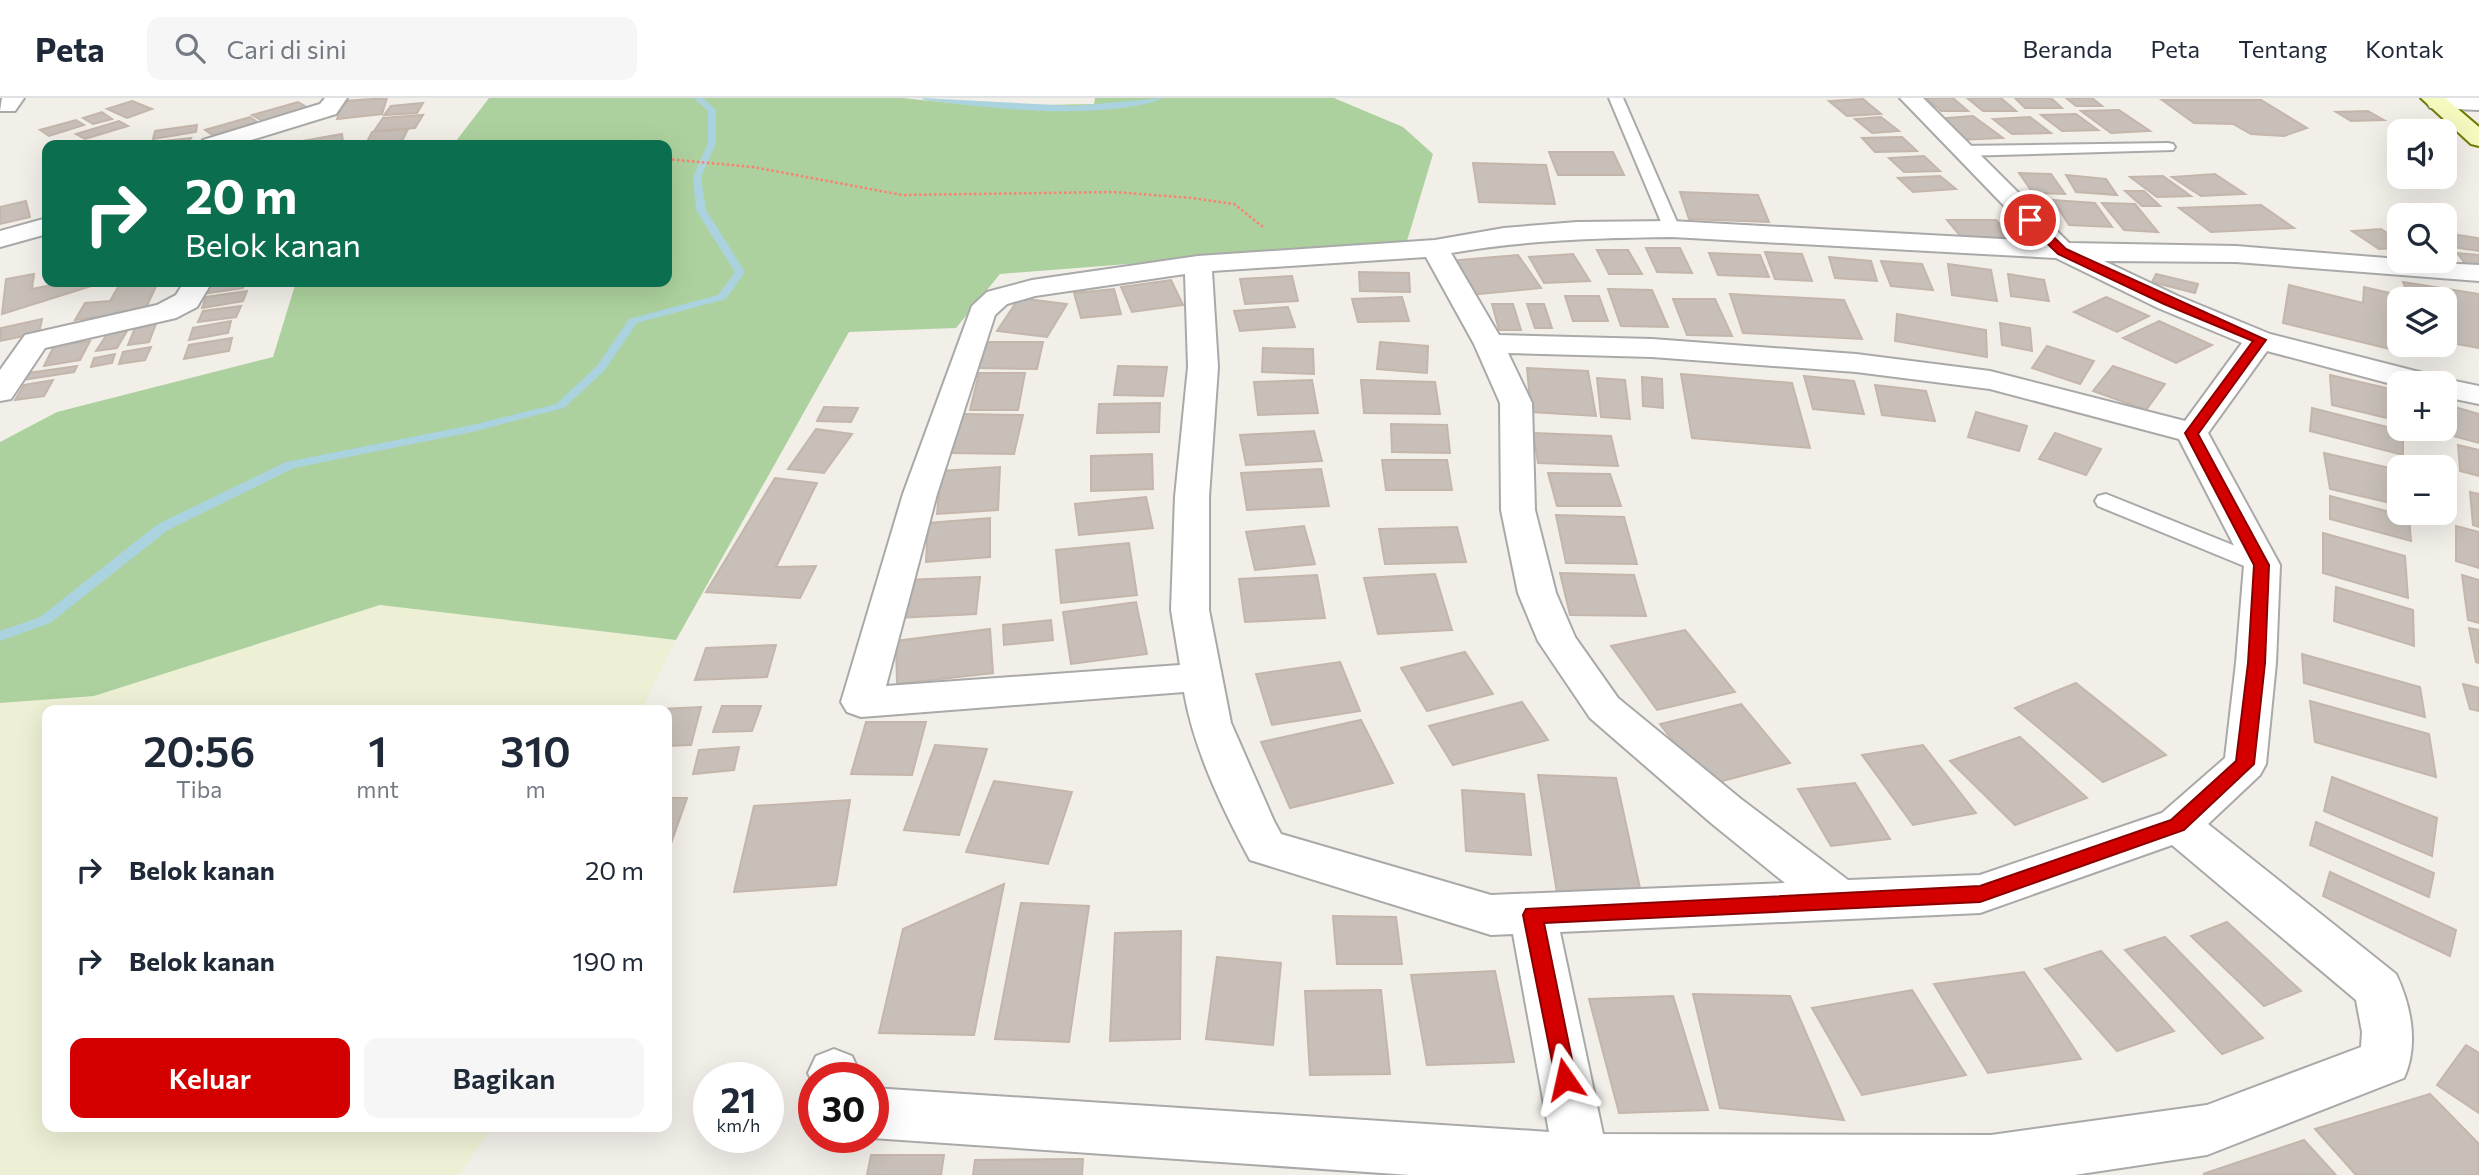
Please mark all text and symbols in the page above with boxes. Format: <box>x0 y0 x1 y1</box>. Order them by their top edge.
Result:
search box <box>147 17 637 80</box>
text: Peta <box>35 28 105 69</box>
icon: search <box>171 29 209 67</box>
text: Cari di sini <box>227 33 347 64</box>
text: Beranda <box>2022 34 2113 63</box>
text: Peta <box>2151 34 2200 63</box>
text: Tentang <box>2238 34 2327 63</box>
text: Kontak <box>2365 34 2444 63</box>
map controls <box>2387 119 2457 525</box>
button: sound <box>2387 119 2457 189</box>
text: 20 m <box>185 164 297 224</box>
icon: right <box>70 168 161 259</box>
pin <box>2000 190 2060 250</box>
icon: arrive <box>2011 201 2049 239</box>
button: search <box>2387 203 2457 273</box>
text: Belok kanan <box>185 224 361 264</box>
button: layers <box>2387 287 2457 357</box>
button: + <box>2387 371 2457 441</box>
button: − <box>2387 455 2457 525</box>
text: 20:56 <box>143 724 255 776</box>
text: 1 <box>368 724 387 776</box>
text: 310 <box>500 724 571 776</box>
text: Tiba <box>176 775 222 803</box>
text: mnt <box>356 775 399 803</box>
text: m <box>525 775 546 803</box>
icon: right <box>70 851 108 889</box>
text: Belok kanan <box>129 854 275 885</box>
text: 20 m <box>585 854 644 885</box>
icon: right <box>70 942 108 980</box>
text: Belok kanan <box>129 945 275 976</box>
text: 190 m <box>572 945 644 976</box>
button: Keluar <box>70 1038 350 1118</box>
button: Bagikan <box>364 1038 644 1118</box>
position arrow <box>1528 1042 1602 1116</box>
speed limit sign: 30 <box>798 1062 889 1153</box>
text: 21 <box>721 1077 756 1120</box>
text: km/h <box>717 1114 760 1136</box>

